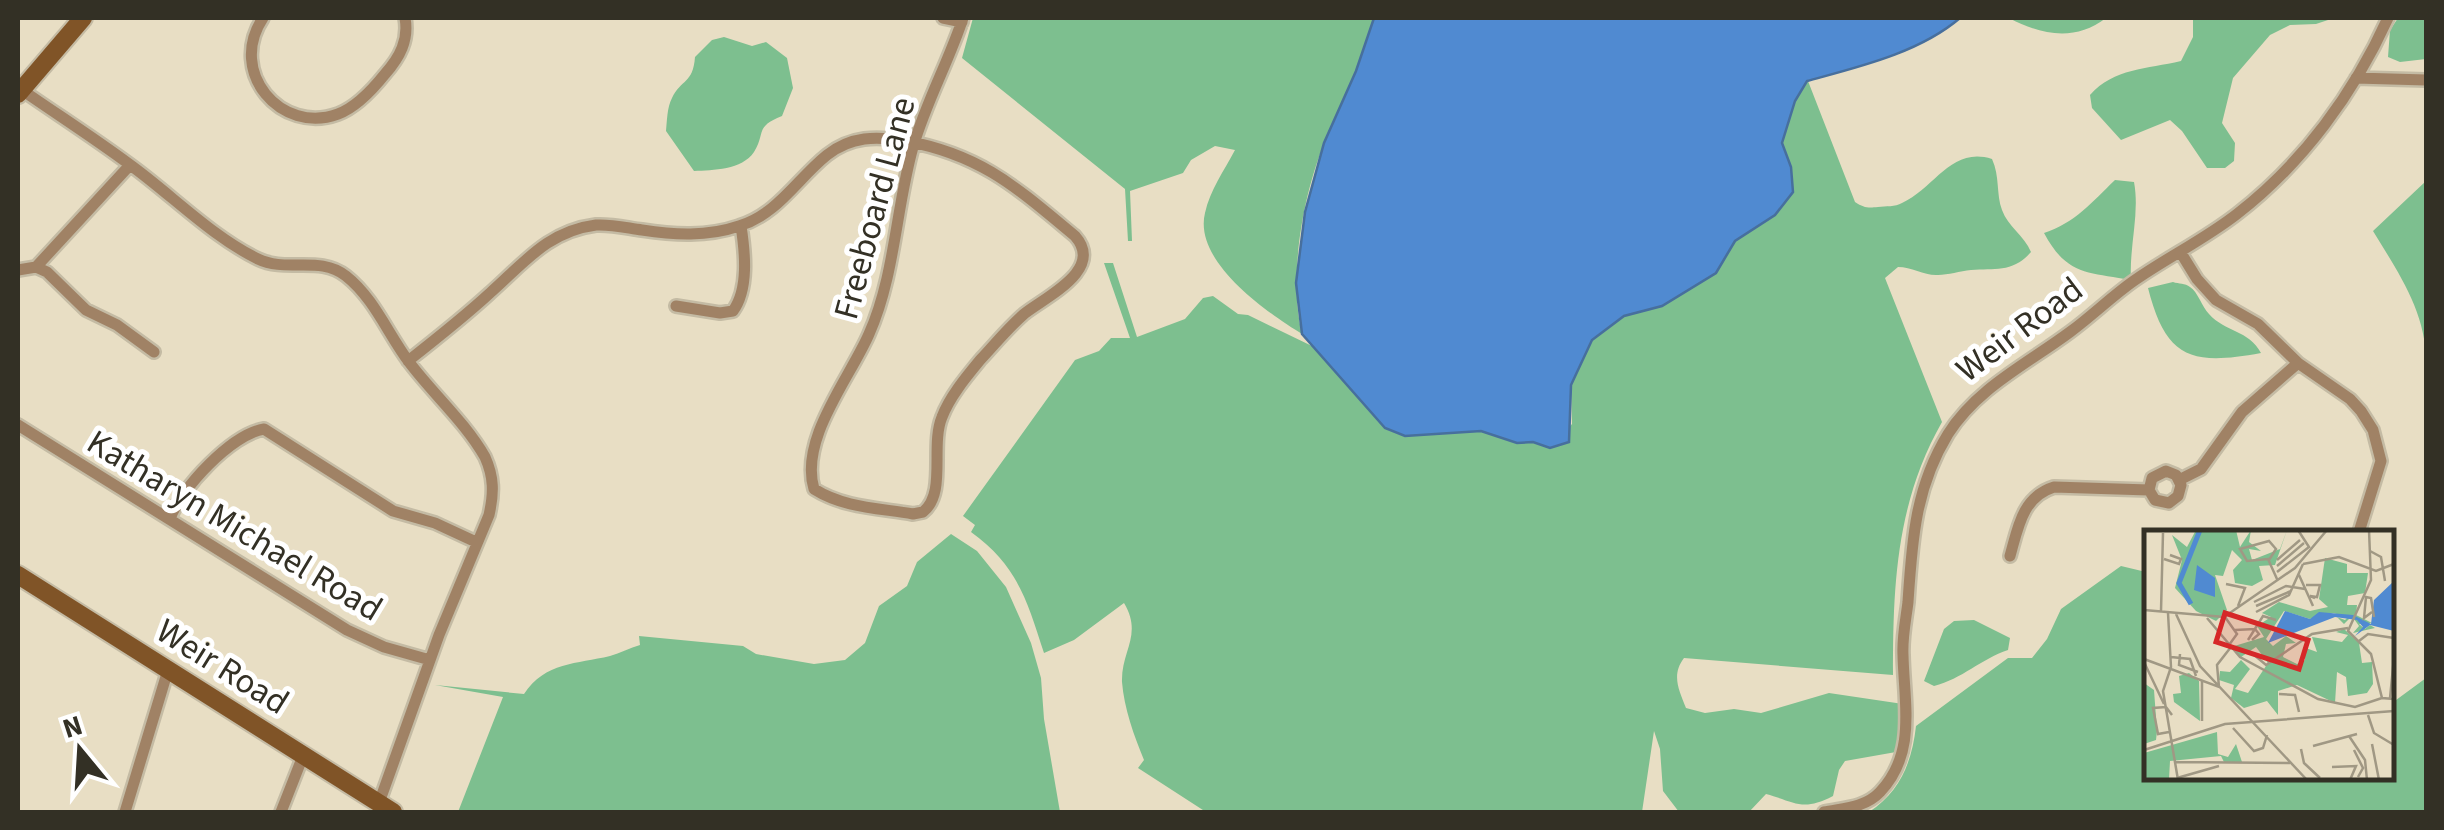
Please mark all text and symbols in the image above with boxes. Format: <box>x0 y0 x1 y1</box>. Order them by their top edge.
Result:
street label: Freeboard Lane <box>821 92 929 325</box>
street label: Weir Road <box>1946 265 2094 394</box>
street label: Katharyn Michael Road <box>77 418 392 634</box>
inset map <box>2144 530 2394 780</box>
street label: Weir Road <box>147 606 298 727</box>
north arrow <box>30 700 130 800</box>
text: N <box>58 705 88 749</box>

